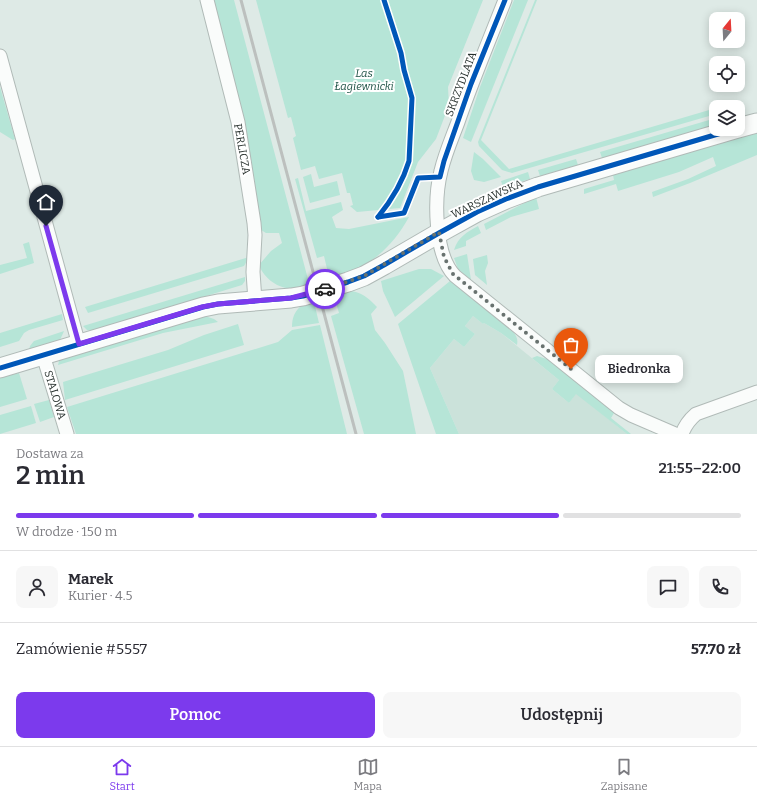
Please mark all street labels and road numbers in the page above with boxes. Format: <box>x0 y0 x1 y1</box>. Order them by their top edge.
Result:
street label: SKRZYDLATA <box>443 50 479 118</box>
street label: PERLICZA <box>231 122 253 176</box>
street label: WARSZAWSKA <box>449 177 525 221</box>
street label: STALOWA <box>41 369 69 421</box>

